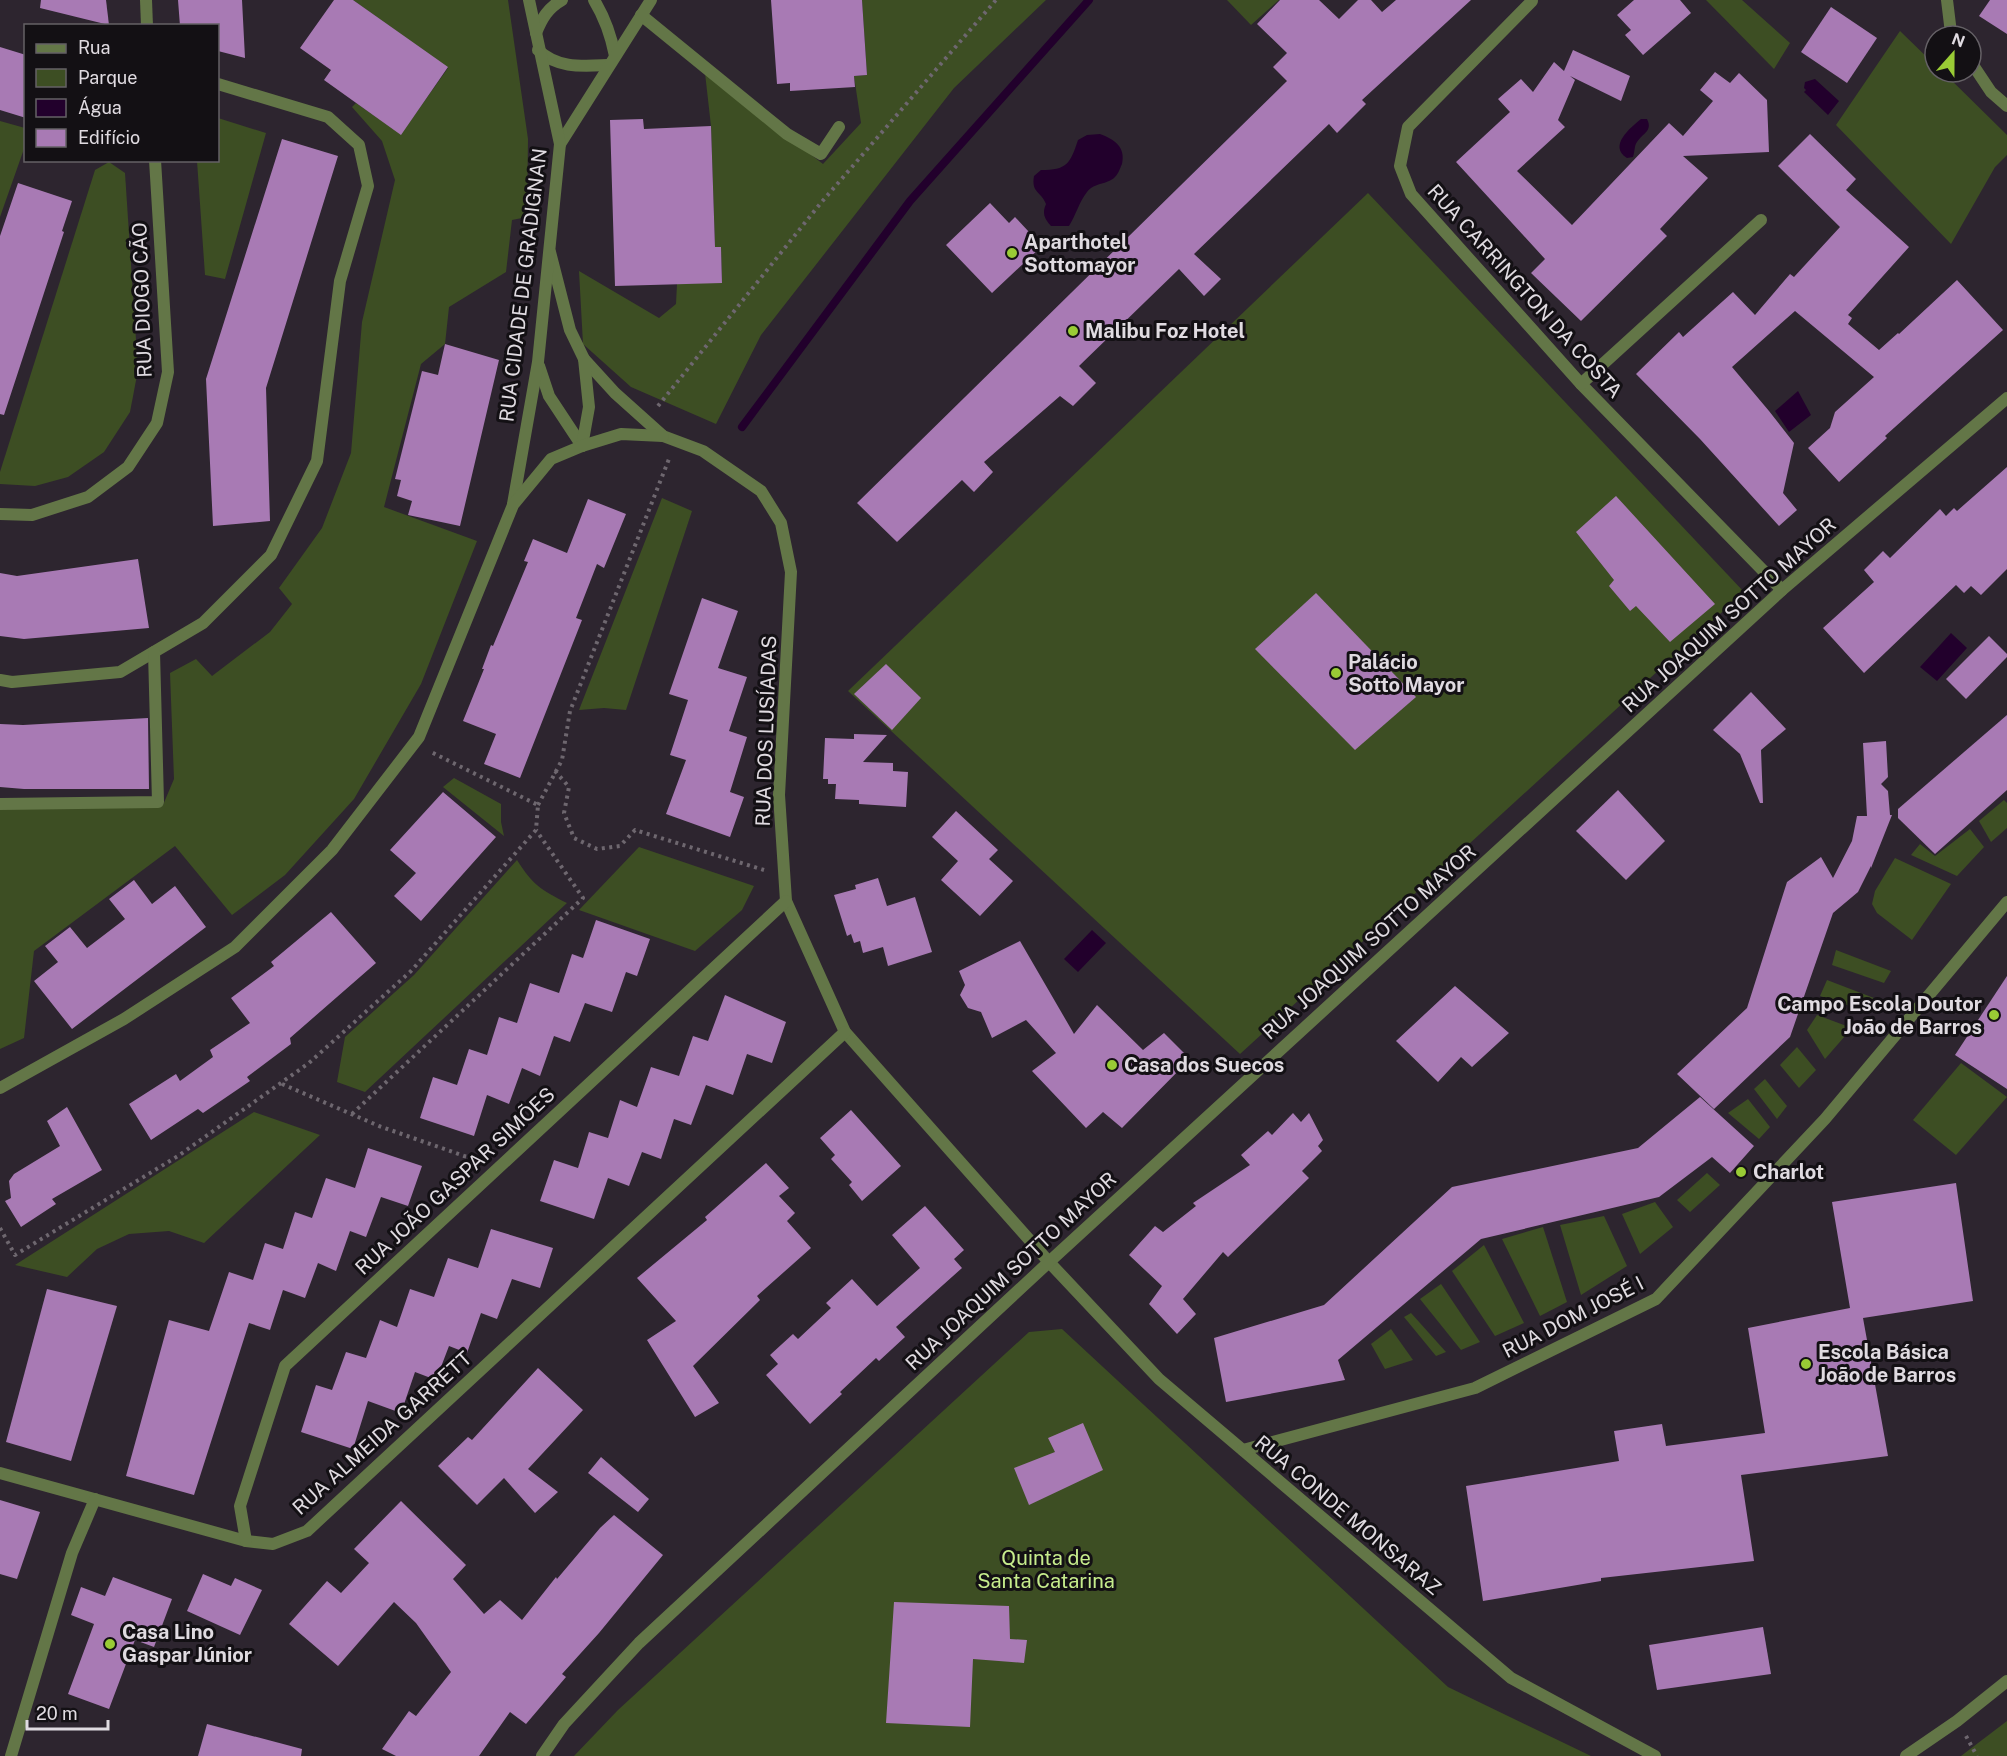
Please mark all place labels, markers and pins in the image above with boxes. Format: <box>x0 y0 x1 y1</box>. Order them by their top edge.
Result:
place label: Aparthotel Sottomayor <box>1024 230 1136 277</box>
marker: Aparthotel Sottomayor <box>1005 246 1019 260</box>
place label: Malibu Foz Hotel <box>1085 319 1245 343</box>
marker: Malibu Foz Hotel <box>1066 324 1080 338</box>
place label: Palácio Sotto Mayor <box>1348 650 1465 697</box>
marker: Palácio Sotto Mayor <box>1329 666 1343 680</box>
place label: Campo Escola Doutor João de Barros <box>1777 992 1982 1039</box>
marker: Campo Escola Doutor João de Barros <box>1987 1008 2001 1022</box>
place label: Casa dos Suecos <box>1124 1053 1284 1077</box>
marker: Casa dos Suecos <box>1105 1058 1119 1072</box>
place label: Charlot <box>1753 1160 1824 1184</box>
marker: Charlot <box>1734 1165 1748 1179</box>
place label: Escola Básica João de Barros <box>1818 1340 1956 1387</box>
marker: Escola Básica João de Barros <box>1799 1357 1813 1371</box>
place label: Casa Lino Gaspar Júnior <box>122 1620 252 1667</box>
marker: Casa Lino Gaspar Júnior <box>103 1637 117 1651</box>

